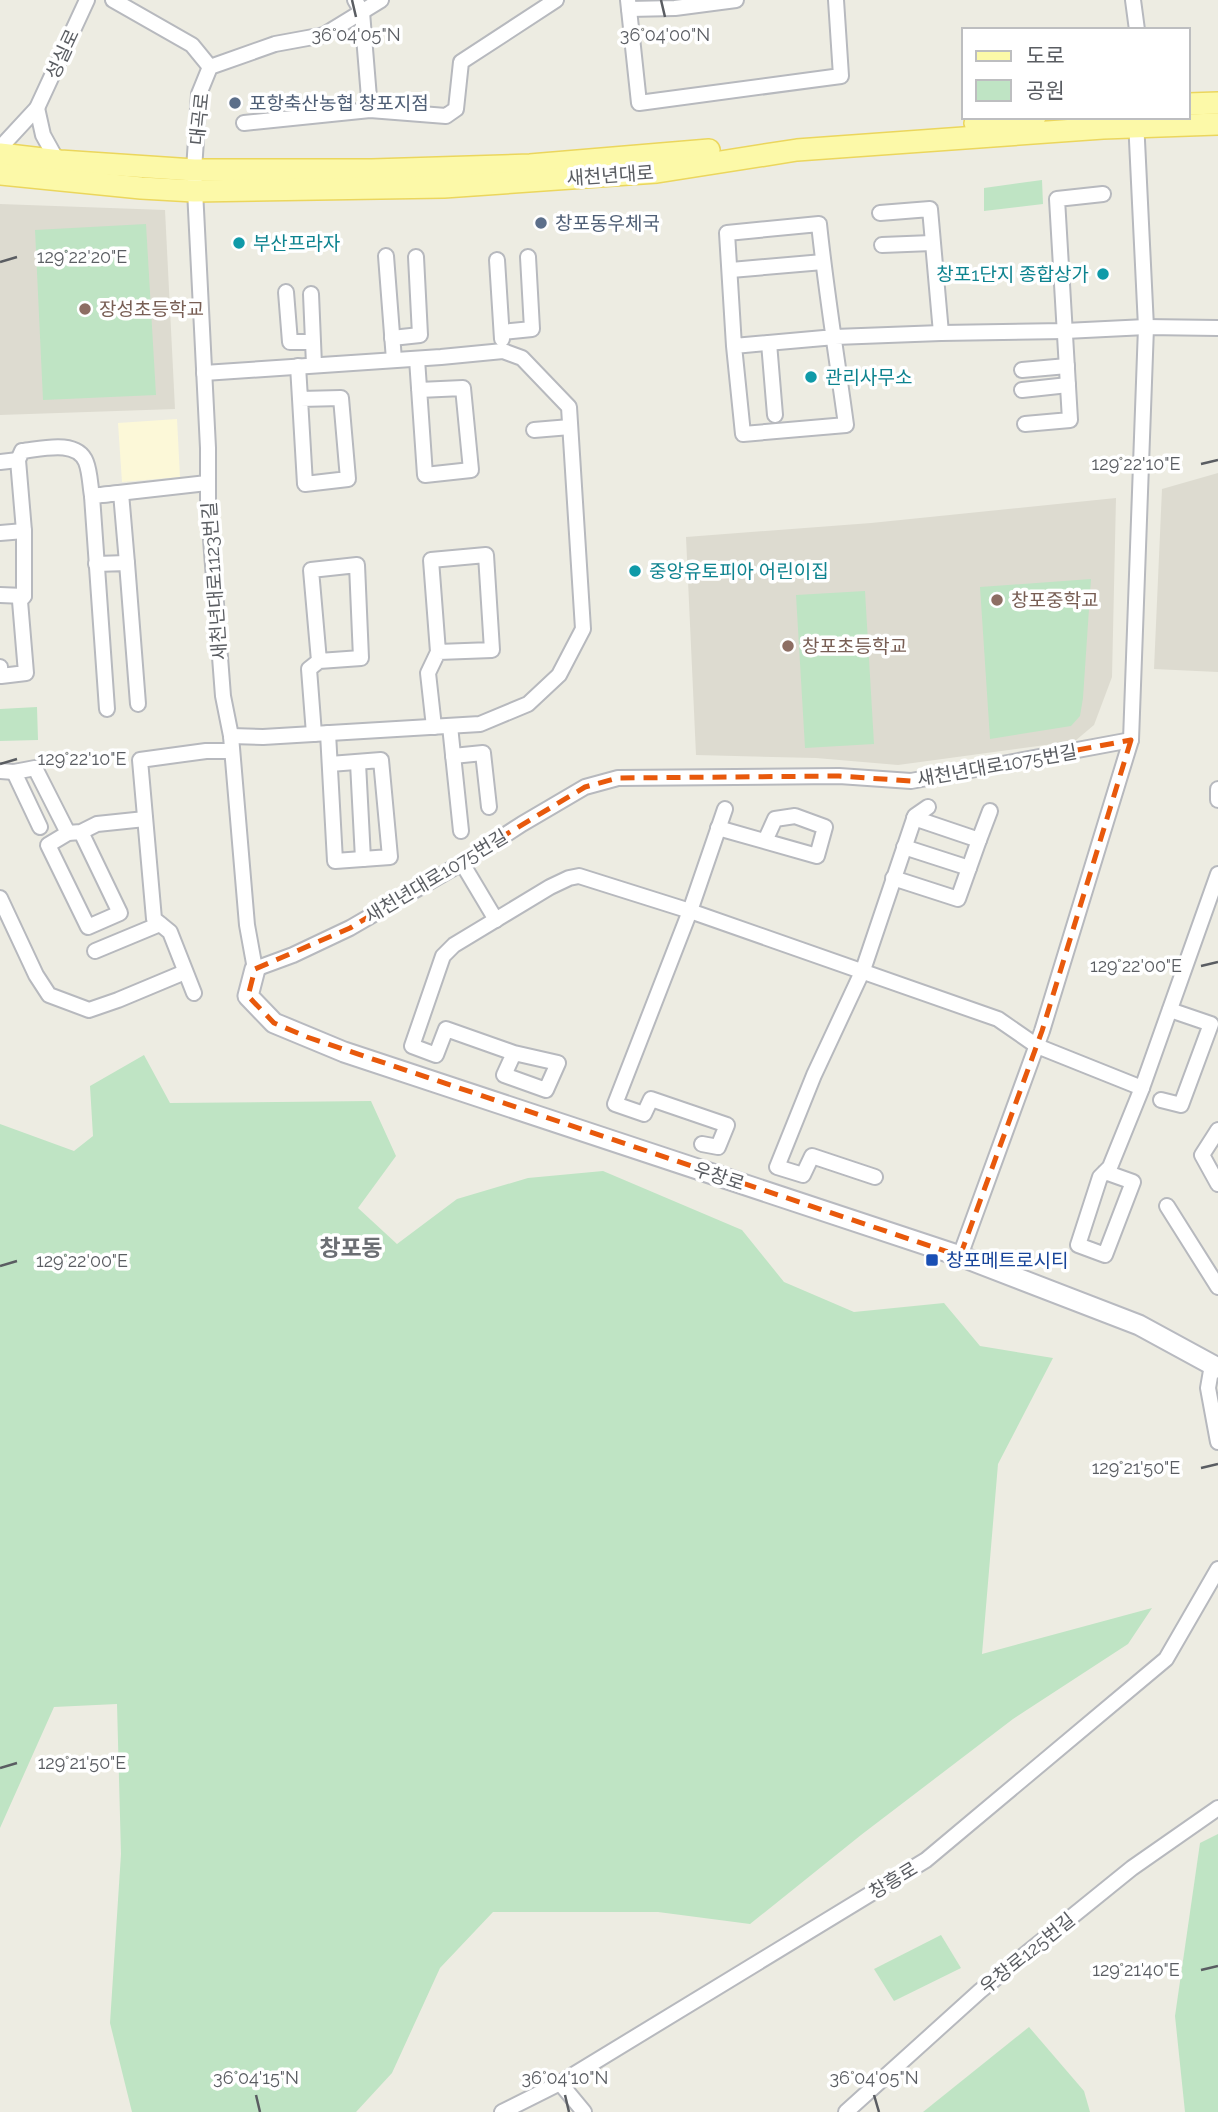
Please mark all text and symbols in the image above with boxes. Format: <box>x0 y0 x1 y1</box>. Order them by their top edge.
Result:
text: 36°04'05"N <box>311 24 401 45</box>
text: 36°04'00"N <box>620 24 710 45</box>
street label: 성실로 <box>41 26 83 82</box>
legend <box>962 28 1190 119</box>
text: 도로 <box>1026 43 1065 68</box>
text: 공원 <box>1026 78 1065 103</box>
street label: 대곡로 <box>185 92 213 146</box>
place label: 포항축산농협 창포지점 <box>249 92 429 114</box>
marker: 포항축산농협 창포지점 <box>227 95 243 111</box>
street label: 새천년대로 <box>566 161 654 189</box>
place label: 창포동우체국 <box>555 212 660 234</box>
marker: 창포동우체국 <box>533 215 549 231</box>
place label: 부산프라자 <box>253 232 340 254</box>
marker: 부산프라자 <box>231 235 247 251</box>
text: 129°22'20"E <box>37 246 127 267</box>
place label: 창포1단지 종합상가 <box>936 263 1089 285</box>
marker: 창포1단지 종합상가 <box>1095 266 1111 282</box>
place label: 장성초등학교 <box>99 298 204 320</box>
marker: 장성초등학교 <box>77 301 93 317</box>
place label: 관리사무소 <box>825 366 912 388</box>
marker: 관리사무소 <box>803 369 819 385</box>
text: 129°22'10"E <box>1092 453 1180 474</box>
street label: 새천년대로1123번길 <box>197 501 231 661</box>
place label: 중앙유토피아 어린이집 <box>649 560 829 582</box>
marker: 중앙유토피아 어린이집 <box>627 563 643 579</box>
place label: 창포중학교 <box>1011 589 1098 611</box>
marker: 창포중학교 <box>989 592 1005 608</box>
place label: 창포초등학교 <box>802 635 907 657</box>
marker: 창포초등학교 <box>780 638 796 654</box>
street label: 새천년대로1075번길 <box>915 740 1079 790</box>
text: 129°22'10"E <box>38 748 126 769</box>
street label: 새천년대로1075번길 <box>361 825 511 927</box>
text: 129°22'00"E <box>1090 955 1182 976</box>
street label: 우창로 <box>691 1157 747 1195</box>
district label: 창포동 <box>319 1234 383 1261</box>
place label: 창포메트로시티 <box>946 1249 1068 1271</box>
text: 129°22'00"E <box>36 1250 128 1271</box>
marker: 창포메트로시티 <box>924 1252 940 1268</box>
text: 129°21'50"E <box>1092 1457 1180 1478</box>
text: 129°21'50"E <box>38 1752 126 1773</box>
street label: 창흥로 <box>865 1857 921 1903</box>
street label: 우창로125번길 <box>975 1908 1079 1998</box>
text: 129°21'40"E <box>1092 1959 1180 1980</box>
text: 36°04'15"N <box>213 2067 299 2088</box>
text: 36°04'10"N <box>521 2067 609 2088</box>
text: 36°04'05"N <box>829 2067 919 2088</box>

